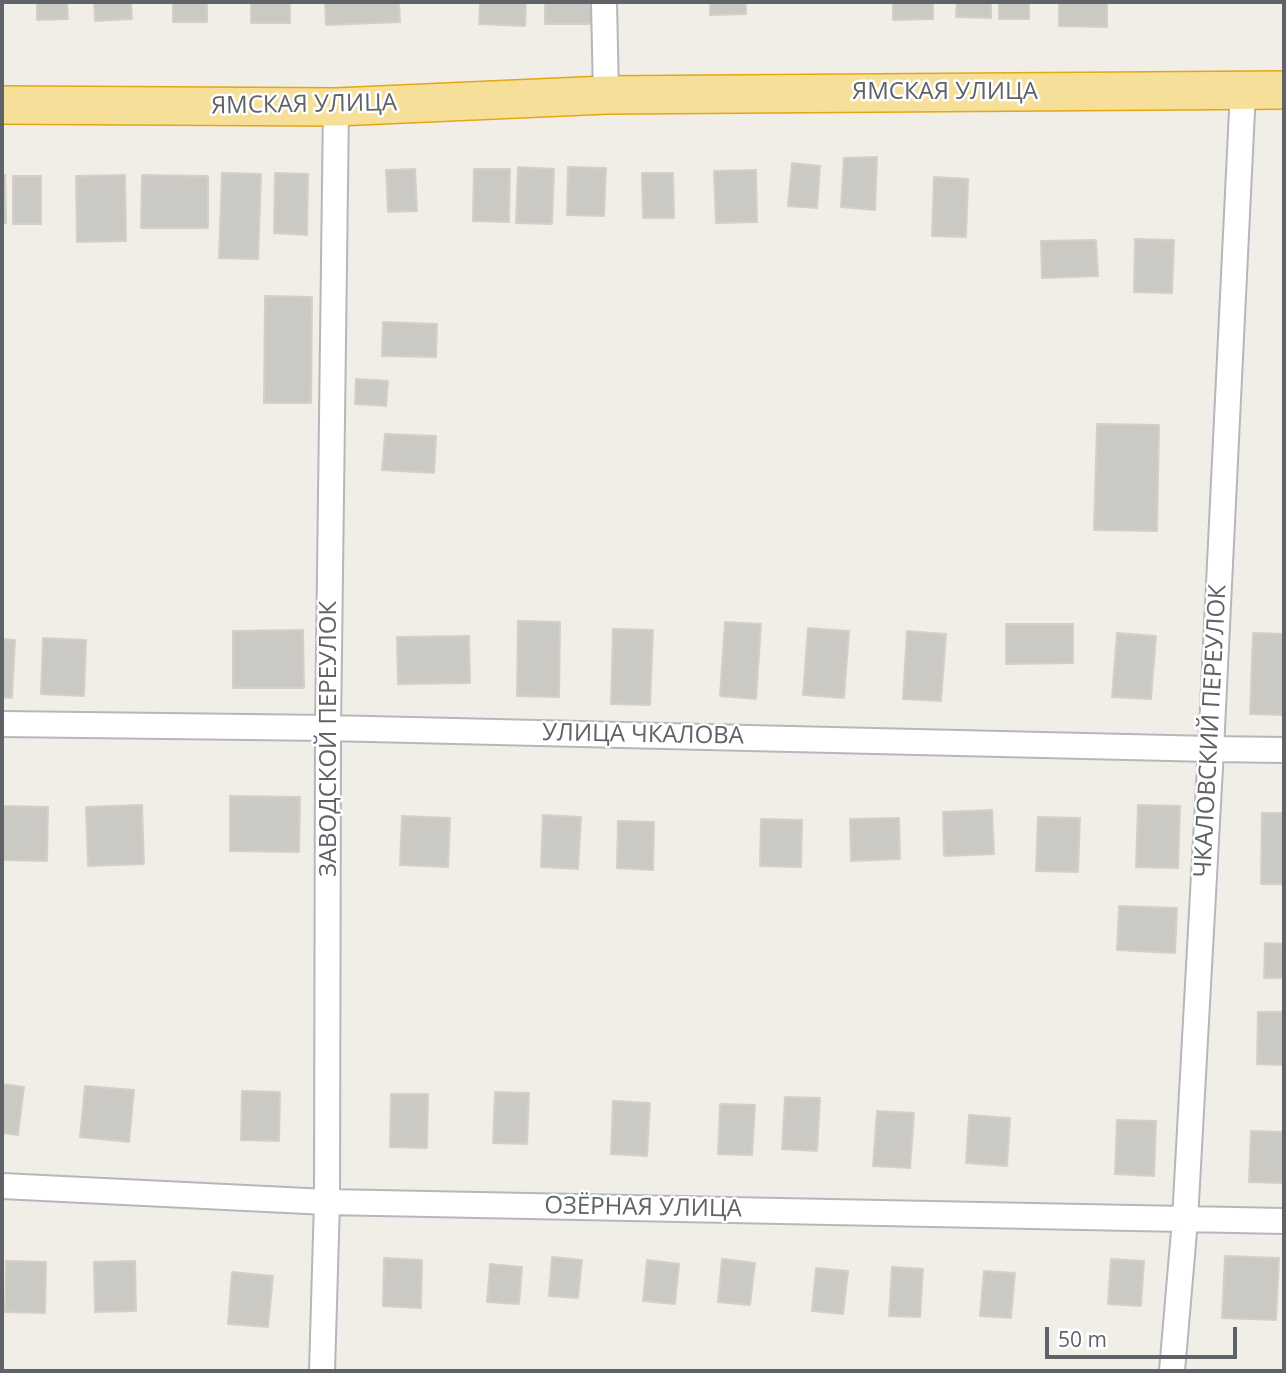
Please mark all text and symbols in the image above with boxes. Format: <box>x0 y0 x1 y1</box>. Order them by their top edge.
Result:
street label: ЯМСКАЯ УЛИЦА <box>852 78 1038 106</box>
street label: ЯМСКАЯ УЛИЦА <box>211 89 397 121</box>
street label: ЧКАЛОВСКИЙ ПЕРЕУЛОК <box>1189 584 1233 878</box>
street label: ЗАВОДСКОЙ ПЕРЕУЛОК <box>315 601 343 877</box>
street label: УЛИЦА ЧКАЛОВА <box>542 719 744 751</box>
street label: ОЗЁРНАЯ УЛИЦА <box>544 1192 742 1224</box>
scale bar <box>1048 1314 1240 1358</box>
text: 50 m <box>1058 1325 1107 1353</box>

